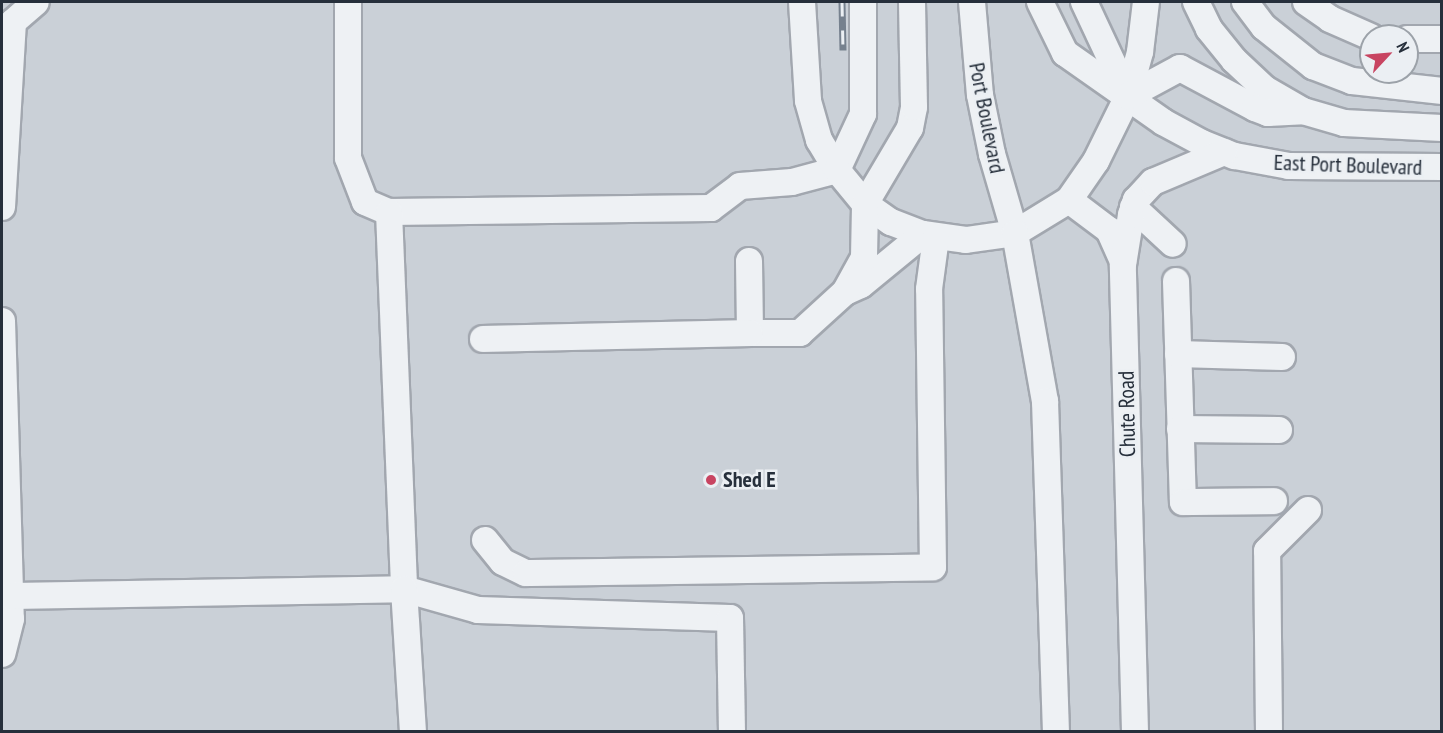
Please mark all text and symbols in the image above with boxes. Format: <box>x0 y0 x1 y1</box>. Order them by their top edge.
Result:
north arrow <box>1359 24 1419 84</box>
text: N <box>1392 39 1414 55</box>
street label: Port Boulevard <box>963 60 1011 176</box>
street label: East Port Boulevard <box>1273 149 1423 181</box>
street label: Chute Road <box>1113 371 1141 457</box>
place label: Shed E <box>723 467 776 493</box>
marker: Shed E <box>704 473 718 487</box>

